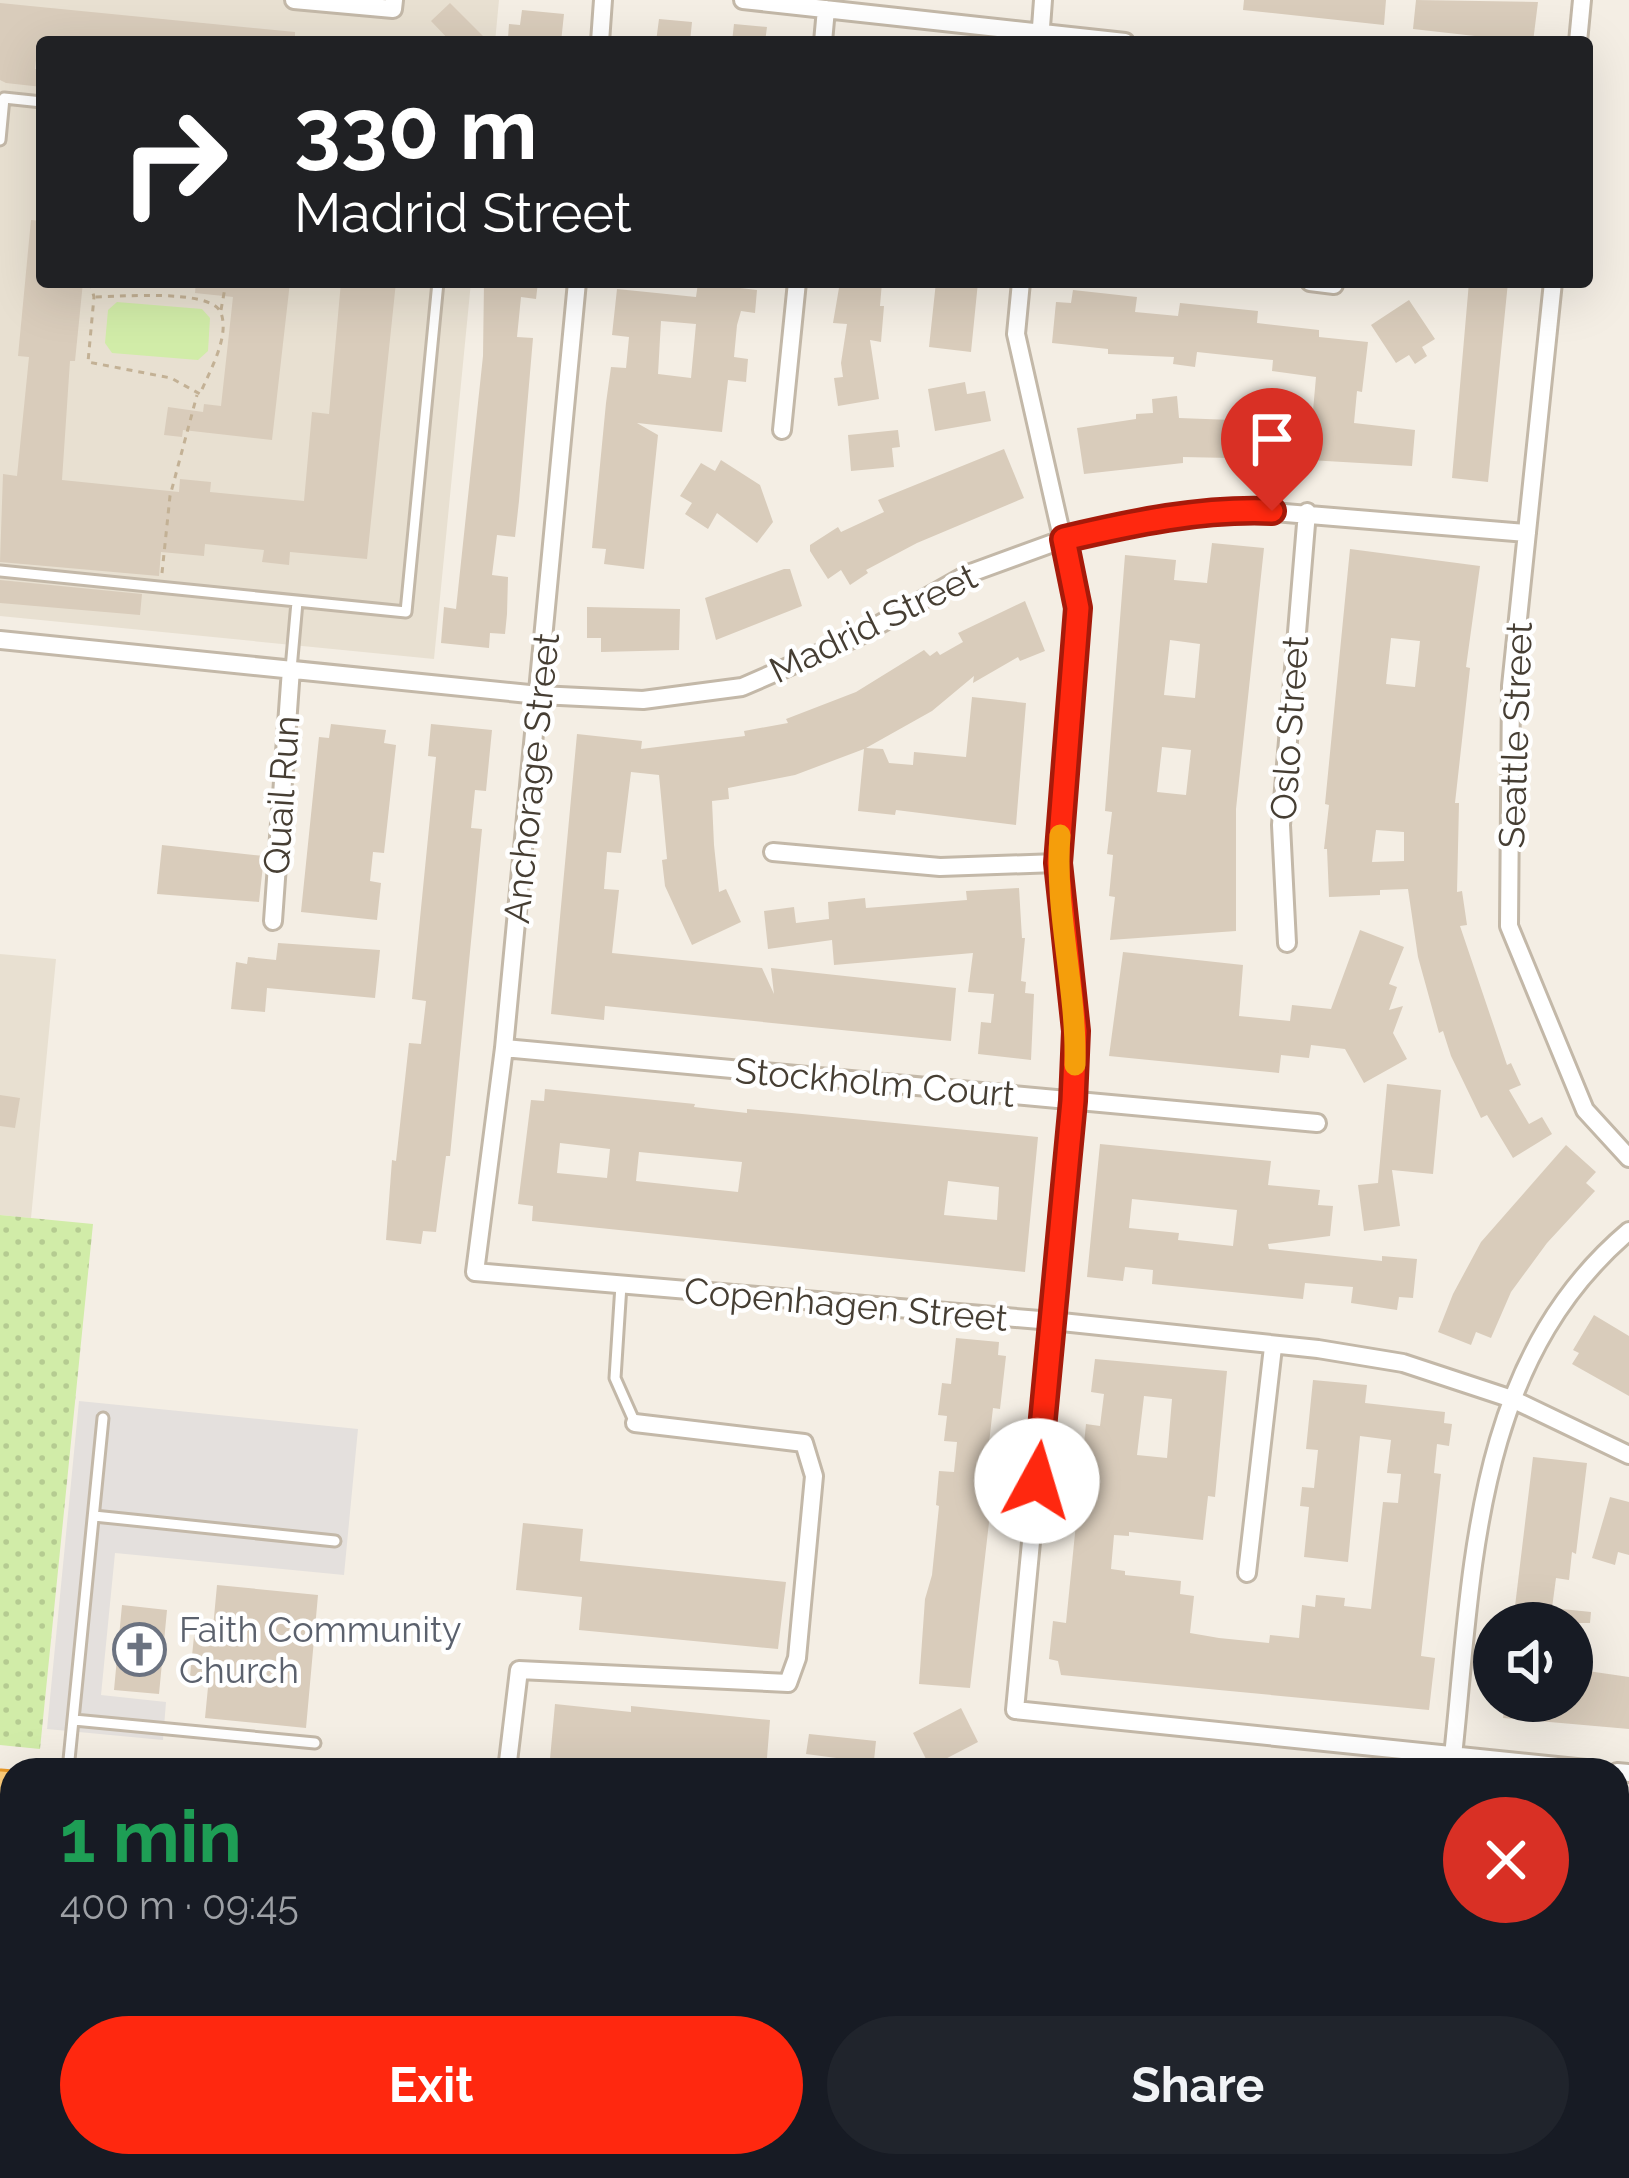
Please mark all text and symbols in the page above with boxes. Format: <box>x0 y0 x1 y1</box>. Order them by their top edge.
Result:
text: 330 m <box>294 80 538 179</box>
icon: right <box>96 84 252 240</box>
text: Madrid Street <box>294 181 632 245</box>
pin <box>1221 388 1323 511</box>
icon: arrive <box>1239 406 1305 472</box>
street label: Madrid Street <box>763 555 983 691</box>
street label: Seattle Street <box>1490 621 1540 849</box>
street label: Anchorage Street <box>495 631 567 925</box>
street label: Oslo Street <box>1262 634 1316 822</box>
street label: Quail Run <box>254 714 308 876</box>
street label: Stockholm Court <box>734 1049 1016 1115</box>
street label: Copenhagen Street <box>683 1269 1009 1339</box>
position arrow <box>974 1418 1100 1544</box>
map controls <box>1473 1602 1593 1722</box>
button: sound <box>1473 1602 1593 1722</box>
place label: Faith Community Church <box>179 1608 462 1691</box>
church icon: Faith Community Church <box>112 1622 168 1678</box>
text: 1 min <box>60 1794 242 1879</box>
button: close <box>1443 1797 1569 1923</box>
text: 400 m · 09:45 <box>60 1882 299 1928</box>
button: Exit <box>60 2016 803 2154</box>
button: Share <box>827 2016 1569 2154</box>

